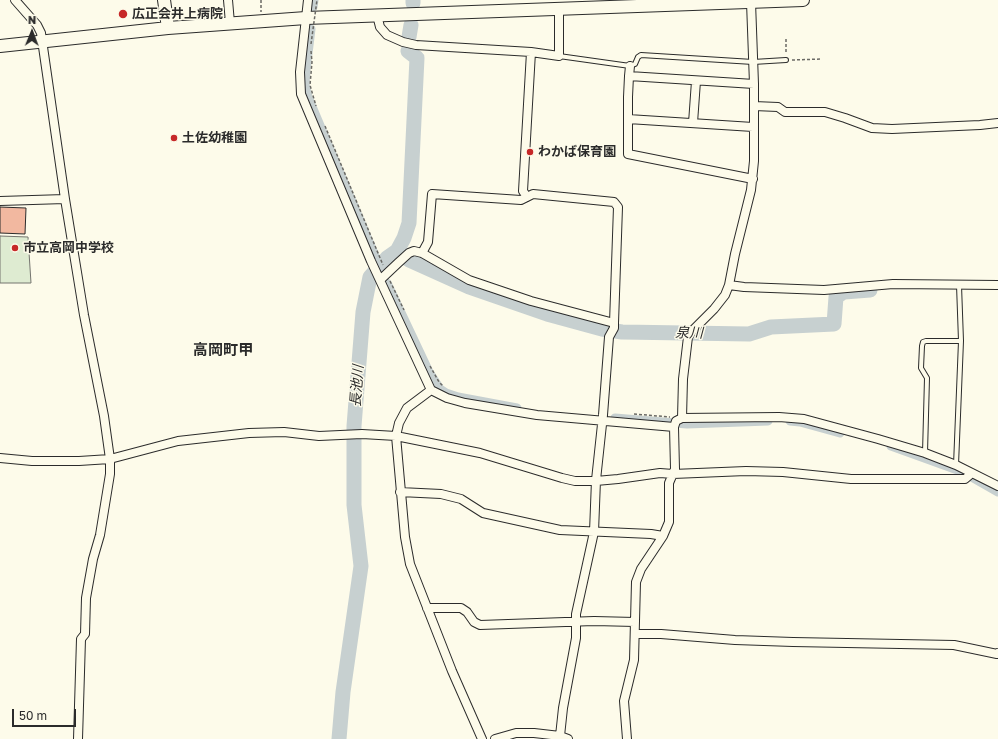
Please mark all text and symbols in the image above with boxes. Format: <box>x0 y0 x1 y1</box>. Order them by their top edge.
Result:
place label: 広正会井上病院 <box>132 6 223 22</box>
marker: 広正会井上病院 <box>117 8 129 20</box>
north arrow <box>12 12 52 52</box>
text: N <box>28 13 37 26</box>
place label: 土佐幼稚園 <box>182 130 247 146</box>
marker: 土佐幼稚園 <box>169 133 179 143</box>
place label: わかば保育園 <box>538 144 616 160</box>
marker: わかば保育園 <box>525 147 535 157</box>
place label: 市立高岡中学校 <box>23 240 114 256</box>
marker: 市立高岡中学校 <box>10 243 20 253</box>
water label: 泉川 <box>675 324 703 342</box>
district label: 高岡町甲 <box>193 341 253 359</box>
water label: 長池川 <box>347 364 367 408</box>
scale bar <box>14 701 78 727</box>
text: 50 m <box>19 708 47 723</box>

